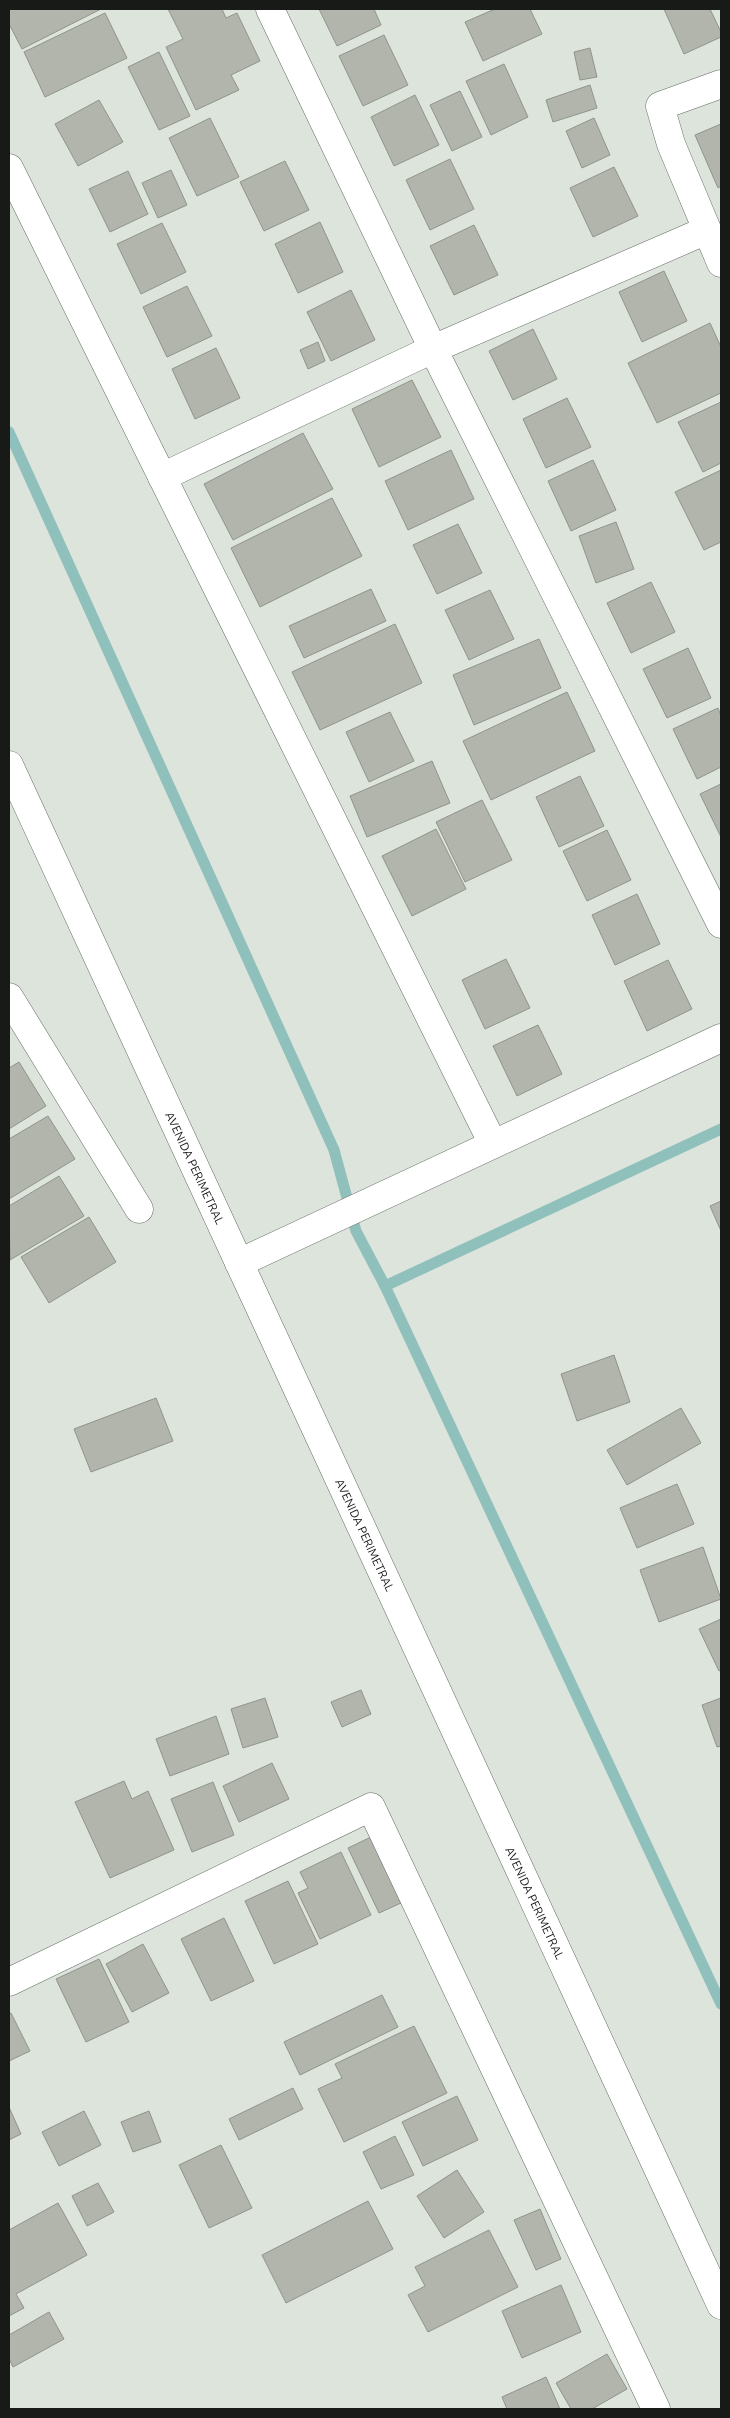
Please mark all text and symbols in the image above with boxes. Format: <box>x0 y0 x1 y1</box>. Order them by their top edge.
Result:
street label: AVENIDA PERIMETRAL <box>163 1110 227 1226</box>
street label: AVENIDA PERIMETRAL <box>333 1477 397 1593</box>
street label: AVENIDA PERIMETRAL <box>503 1845 567 1961</box>

